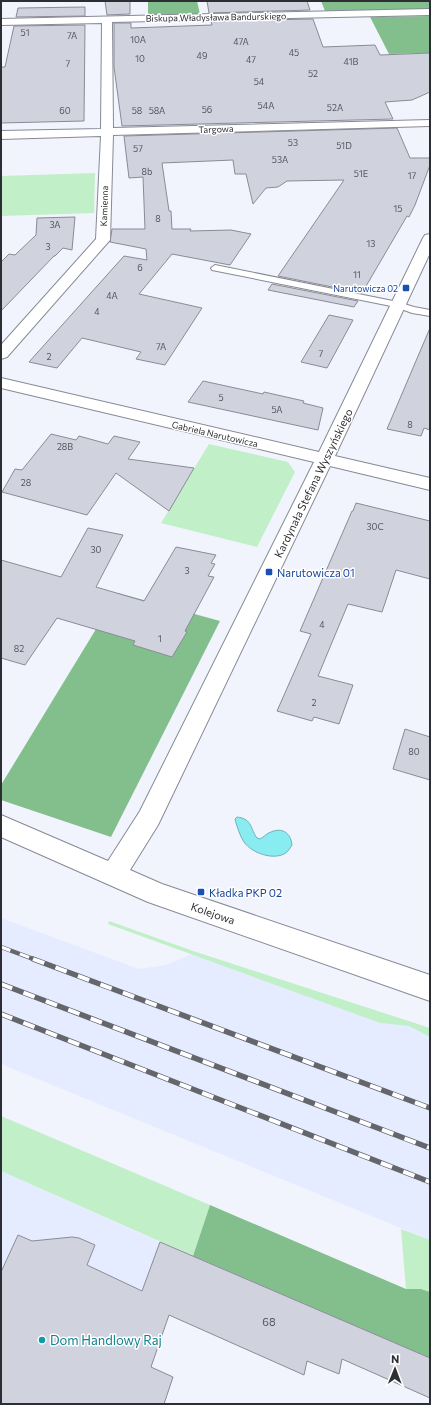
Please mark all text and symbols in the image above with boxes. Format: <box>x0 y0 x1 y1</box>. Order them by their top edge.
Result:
street label: Biskupa Władysława Bandurskiego <box>146 10 286 24</box>
house number: 51 <box>20 27 30 38</box>
house number: 7A <box>67 30 77 41</box>
house number: 10A <box>130 34 146 45</box>
house number: 47A <box>233 36 249 47</box>
house number: 45 <box>289 47 299 58</box>
house number: 49 <box>197 50 207 61</box>
house number: 10 <box>135 53 145 64</box>
house number: 47 <box>246 54 256 65</box>
house number: 41B <box>344 56 359 67</box>
house number: 7 <box>66 58 71 69</box>
house number: 52 <box>308 68 318 79</box>
house number: 54 <box>254 76 265 87</box>
house number: 54A <box>258 100 274 111</box>
house number: 52A <box>327 102 343 113</box>
house number: 56 <box>202 104 212 115</box>
house number: 60 <box>59 105 71 116</box>
house number: 58 <box>132 105 142 116</box>
house number: 58A <box>149 105 165 116</box>
street label: Targowa <box>198 123 234 135</box>
house number: 53 <box>288 137 298 148</box>
house number: 51D <box>336 140 352 151</box>
house number: 57 <box>133 143 143 154</box>
house number: 53A <box>272 154 288 165</box>
house number: 8b <box>142 166 152 177</box>
house number: 51E <box>354 168 368 179</box>
house number: 17 <box>408 170 417 181</box>
street label: Kamienna <box>98 185 110 227</box>
house number: 15 <box>393 203 403 214</box>
house number: 8 <box>155 213 161 224</box>
house number: 3A <box>49 219 61 230</box>
house number: 13 <box>367 238 375 249</box>
house number: 3 <box>45 241 51 252</box>
house number: 6 <box>137 262 143 273</box>
house number: 11 <box>353 269 361 280</box>
place label: Narutowicza 02 <box>333 283 398 294</box>
marker: Narutowicza 02 <box>401 283 411 293</box>
house number: 4A <box>106 290 118 301</box>
house number: 4 <box>94 306 100 317</box>
house number: 7A <box>156 341 166 352</box>
house number: 7 <box>319 348 324 359</box>
house number: 2 <box>47 351 52 362</box>
house number: 5 <box>218 392 224 403</box>
house number: 5A <box>271 404 283 415</box>
street label: Kardynała Stefana Wyszyńskiego <box>271 406 355 560</box>
street label: Gabriela Narutowicza <box>171 419 259 449</box>
house number: 8 <box>407 419 413 430</box>
house number: 28B <box>57 441 73 452</box>
house number: 28 <box>21 477 31 488</box>
house number: 30C <box>366 521 384 532</box>
house number: 30 <box>90 544 102 555</box>
house number: 3 <box>184 565 190 576</box>
place label: Narutowicza 01 <box>277 566 355 579</box>
marker: Narutowicza 01 <box>264 567 274 577</box>
house number: 4 <box>319 619 325 630</box>
house number: 1 <box>158 633 162 644</box>
house number: 82 <box>14 643 24 654</box>
house number: 2 <box>312 697 317 708</box>
house number: 80 <box>408 746 420 757</box>
place label: Kładka PKP 02 <box>209 886 282 899</box>
marker: Kładka PKP 02 <box>196 887 206 897</box>
street label: Kolejowa <box>189 899 237 927</box>
house number: 68 <box>262 1315 276 1328</box>
place label: Dom Handlowy Raj <box>50 1332 162 1348</box>
marker: Dom Handlowy Raj <box>37 1335 47 1345</box>
north arrow <box>375 1349 415 1389</box>
text: N <box>391 1352 399 1365</box>

